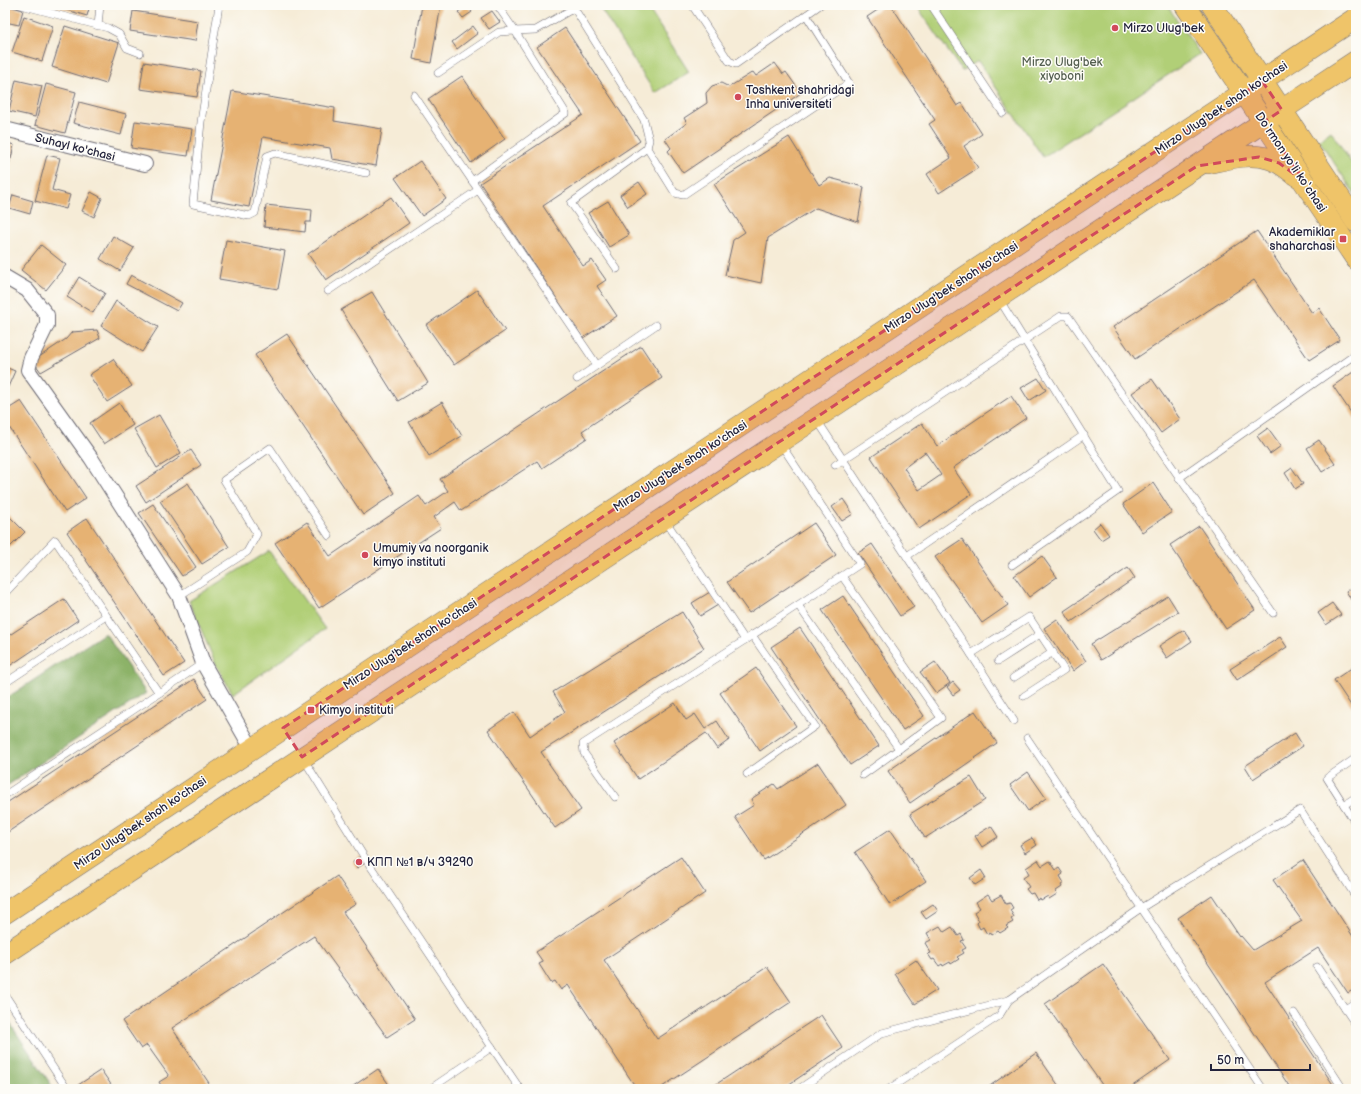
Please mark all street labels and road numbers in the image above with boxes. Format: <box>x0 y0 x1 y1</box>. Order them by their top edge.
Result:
street label: Mirzo Ulug'bek shoh ko'chasi <box>1152 58 1291 158</box>
street label: Do‘rmon yo‘li ko‘chasi <box>1252 109 1330 215</box>
street label: Suhayl ko'chasi <box>33 130 117 165</box>
street label: Mirzo Ulug'bek shoh ko'chasi <box>881 238 1021 336</box>
street label: Mirzo Ulug'bek shoh ko'chasi <box>610 417 750 515</box>
street label: Mirzo Ulug'bek shoh ko'chasi <box>340 595 480 693</box>
street label: Mirzo Ulug'bek shoh ko'chasi <box>71 773 210 873</box>

